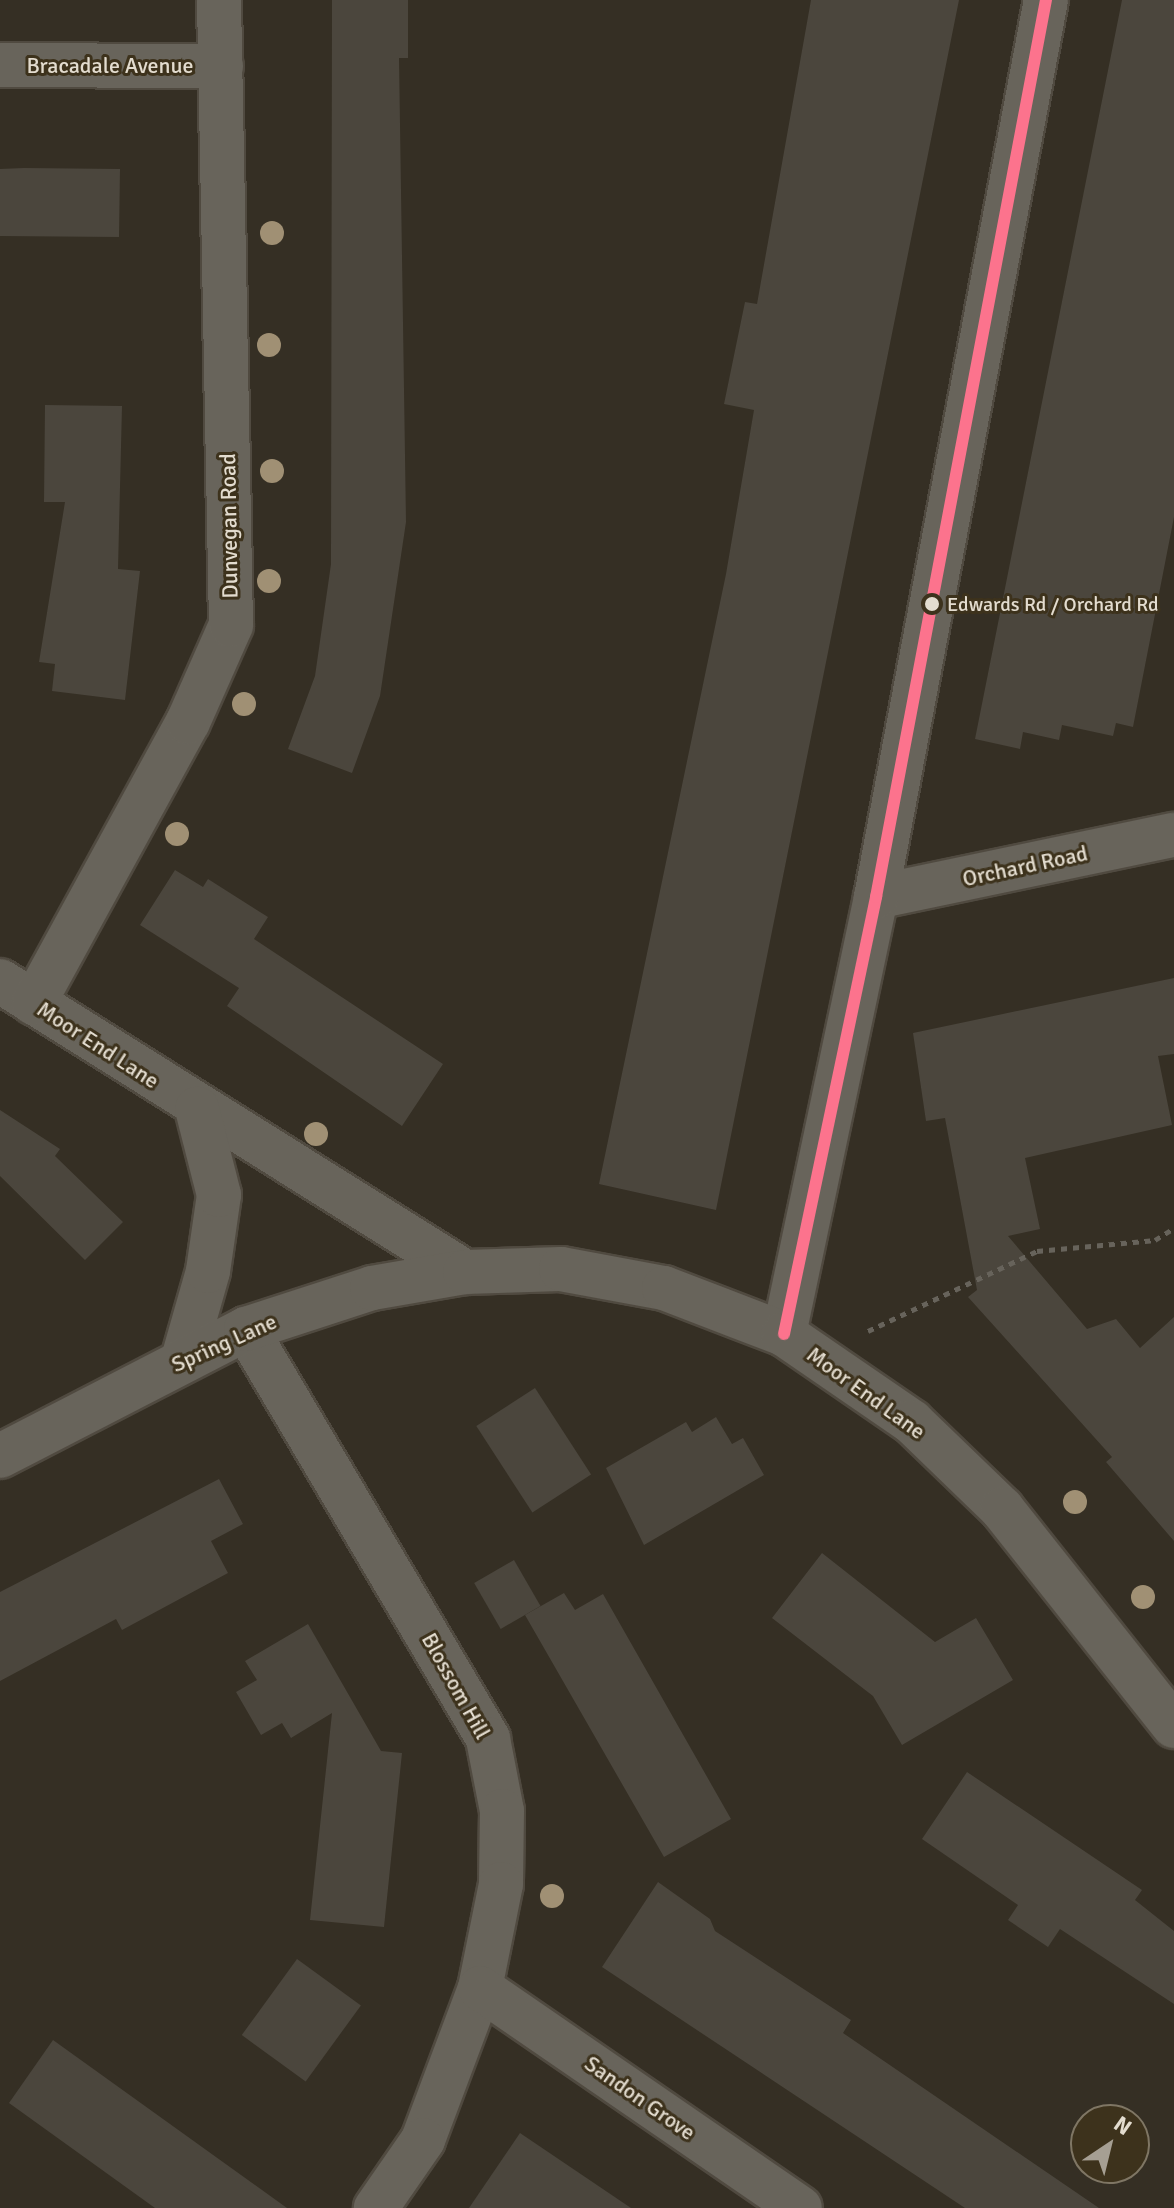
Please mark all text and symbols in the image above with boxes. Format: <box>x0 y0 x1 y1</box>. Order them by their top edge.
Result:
street label: Bracadale Avenue <box>26 53 194 79</box>
street label: Dunvegan Road <box>215 453 243 599</box>
place label: Edwards Rd / Orchard Rd <box>947 592 1159 616</box>
marker: Edwards Rd / Orchard Rd <box>924 596 940 612</box>
street label: Orchard Road <box>960 840 1090 892</box>
street label: Moor End Lane <box>32 996 164 1094</box>
street label: Spring Lane <box>167 1308 281 1378</box>
street label: Moor End Lane <box>802 1341 930 1445</box>
street label: Blossom Hill <box>416 1628 496 1744</box>
street label: Sandon Grove <box>580 2050 700 2146</box>
north arrow <box>1070 2104 1150 2184</box>
text: N <box>1109 2110 1137 2141</box>

